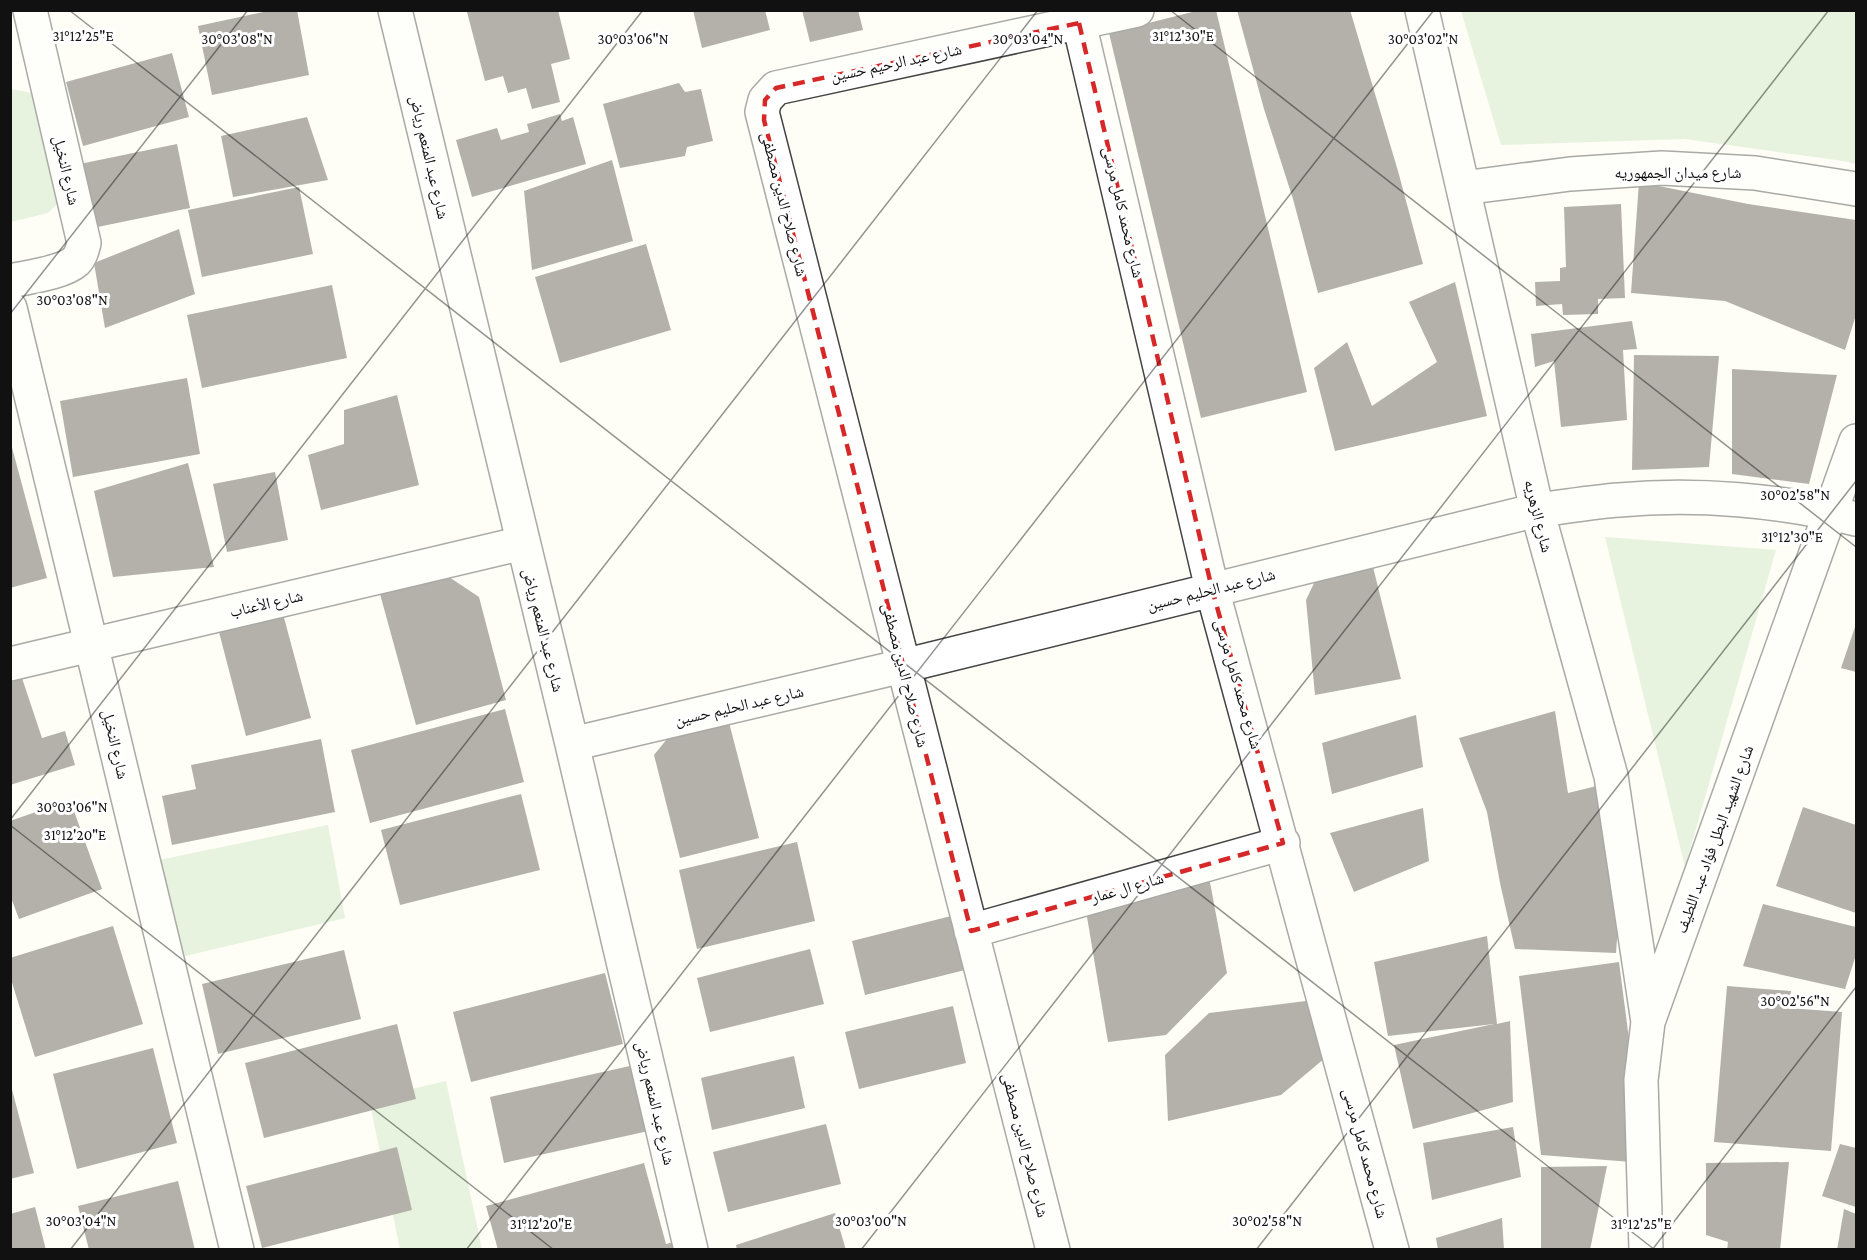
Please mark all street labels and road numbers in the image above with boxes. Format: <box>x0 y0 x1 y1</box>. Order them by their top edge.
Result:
street label: شارع عبد الرحيم حسين <box>829 40 964 87</box>
street label: شارع عبد المنعم رياض <box>405 94 452 221</box>
street label: شارع صلاح الدين مصطفى <box>756 130 811 279</box>
street label: شارع النخيل <box>48 134 83 207</box>
street label: شارع محمد كامل مرسى <box>1098 145 1147 280</box>
street label: شارع ميدان الجمهوريه <box>1614 164 1742 183</box>
street label: شارع الزهريه <box>1519 478 1556 555</box>
street label: شارع عبد الحليم حسين <box>1145 565 1278 616</box>
street label: شارع عبد المنعم رياض <box>518 567 567 694</box>
street label: شارع الأعناب <box>228 587 305 622</box>
street label: شارع صلاح الدين مصطفى <box>877 601 932 750</box>
street label: شارع محمد كامل مرسى <box>1210 617 1265 752</box>
street label: شارع عبد الحليم حسين <box>673 682 806 731</box>
street label: شارع النخيل <box>97 708 132 781</box>
street label: شارع الشهيد البطل فؤاد عبد اللطيف <box>1672 743 1758 936</box>
street label: شارع ال عمار <box>1088 869 1166 908</box>
street label: شارع عبد المنعم رياض <box>631 1040 678 1167</box>
street label: شارع صلاح الدين مصطفى <box>997 1071 1052 1220</box>
street label: شارع محمد كامل مرسى <box>1338 1086 1391 1221</box>

